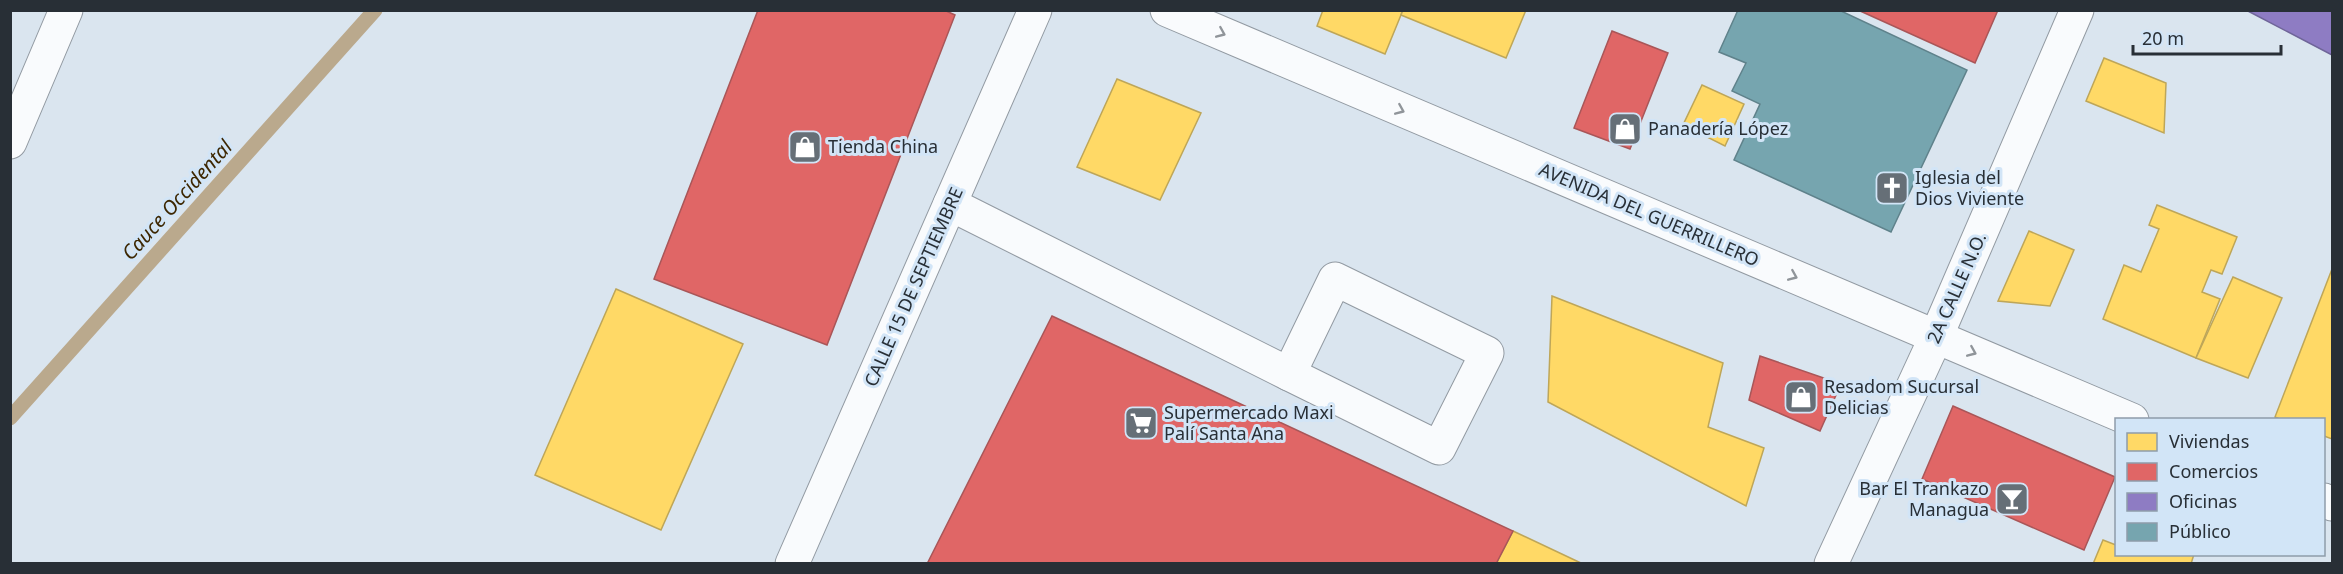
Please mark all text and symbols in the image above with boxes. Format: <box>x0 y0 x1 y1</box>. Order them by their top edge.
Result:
scale bar <box>2133 18 2282 56</box>
one-way arrow <box>1215 26 1226 38</box>
text: 20 m <box>2142 26 2184 50</box>
one-way arrow <box>1394 102 1405 114</box>
shop icon: Panadería López <box>1607 111 1643 147</box>
place label: Panadería López <box>1648 116 1788 140</box>
shop icon: Tienda China <box>787 129 823 165</box>
water label: Cauce Occidental <box>115 133 238 266</box>
place label: Tienda China <box>828 134 938 158</box>
street label: AVENIDA DEL GUERRILLERO <box>1536 157 1763 271</box>
place label: Iglesia del Dios Viviente <box>1915 165 2024 210</box>
church icon: Iglesia del Dios Viviente <box>1874 170 1910 206</box>
street label: CALLE 15 DE SEPTIEMBRE <box>858 183 968 390</box>
street label: 2A CALLE N.O. <box>1921 228 1991 347</box>
one-way arrow <box>1786 269 1797 281</box>
one-way arrow <box>1966 345 1977 357</box>
place label: Resadom Sucursal Delicias <box>1824 374 1979 419</box>
shop icon: Resadom Sucursal Delicias <box>1783 379 1819 415</box>
place label: Supermercado Maxi Palí Santa Ana <box>1164 400 1334 445</box>
supermarket icon: Supermercado Maxi Palí Santa Ana <box>1123 405 1159 441</box>
legend <box>2115 418 2325 556</box>
text: Viviendas <box>2169 429 2249 453</box>
text: Comercios <box>2169 459 2258 483</box>
place label: Bar El Trankazo Managua <box>1859 476 1989 521</box>
bar icon: Bar El Trankazo Managua <box>1994 481 2030 517</box>
text: Oficinas <box>2169 489 2237 513</box>
text: Público <box>2169 519 2231 543</box>

